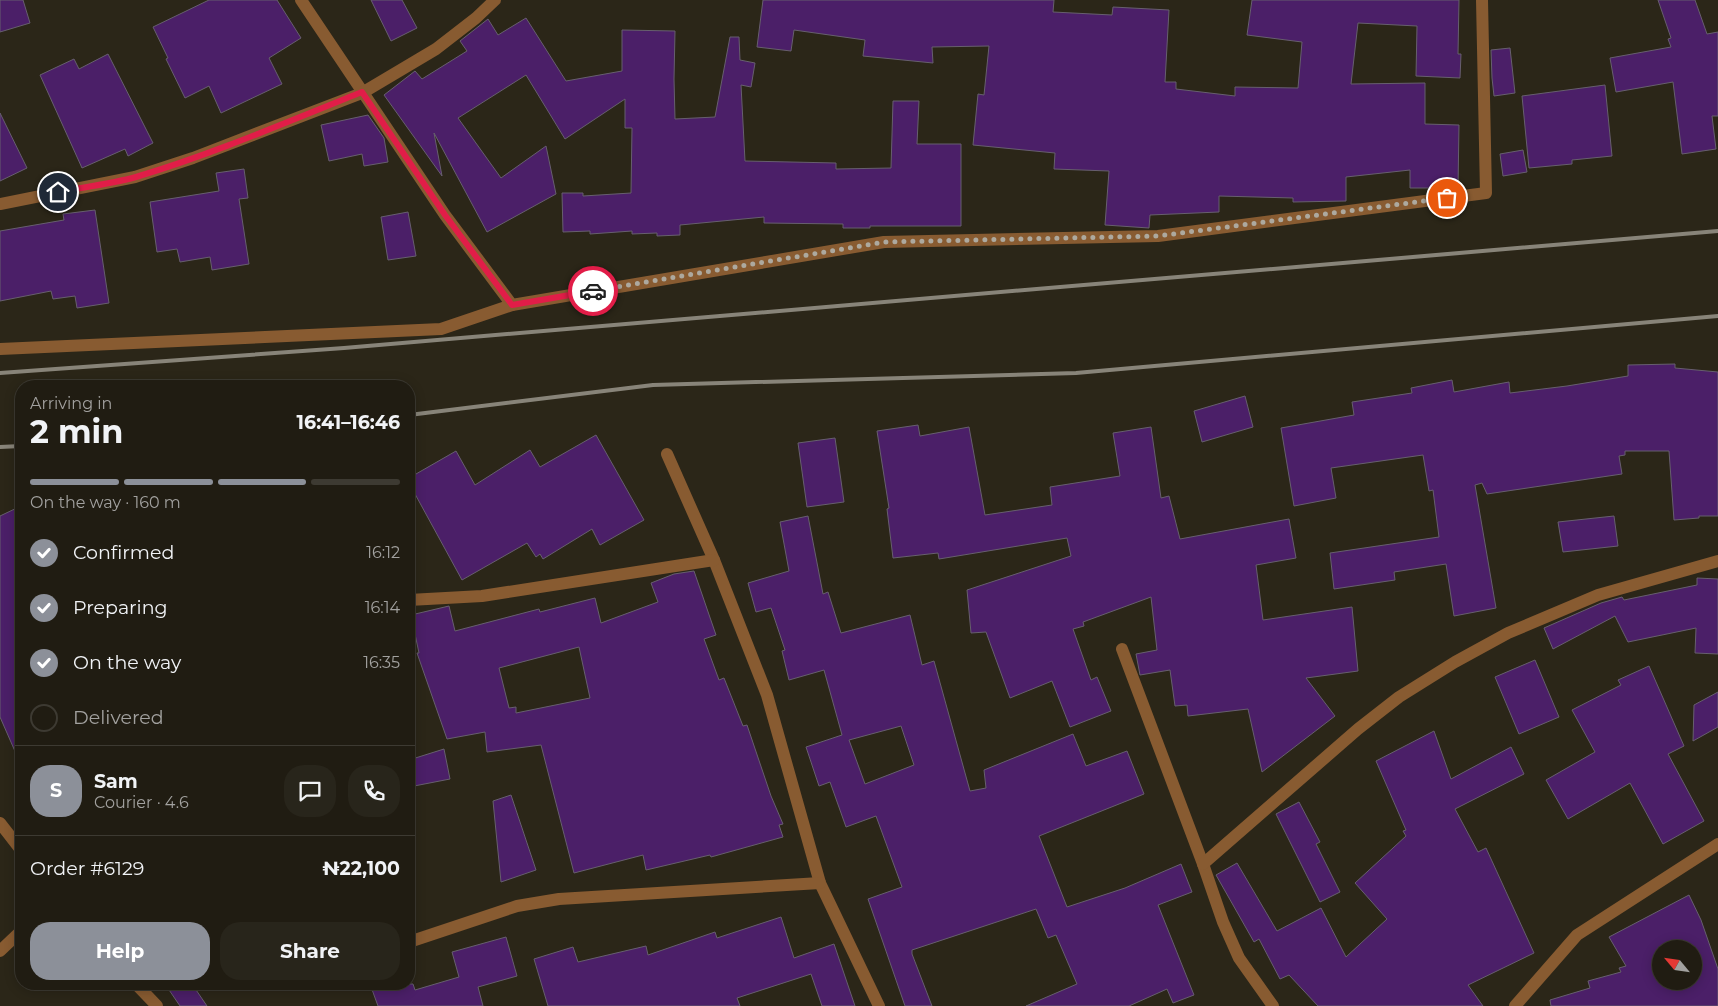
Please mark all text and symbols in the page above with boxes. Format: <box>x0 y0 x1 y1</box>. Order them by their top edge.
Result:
pin <box>37 171 79 213</box>
pin <box>1426 177 1468 219</box>
icon: home <box>44 178 72 206</box>
icon: bag <box>1433 184 1461 212</box>
courier <box>568 266 618 316</box>
icon: car <box>579 277 607 305</box>
text: Arriving in <box>30 394 112 413</box>
text: 16:41–16:46 <box>297 411 400 434</box>
text: 2 min <box>30 412 123 451</box>
text: On the way · 160 m <box>30 493 181 512</box>
icon: check <box>30 539 58 567</box>
text: Confirmed <box>73 541 174 564</box>
text: 16:12 <box>366 543 400 562</box>
icon: check <box>30 594 58 622</box>
text: Preparing <box>73 596 168 619</box>
text: 16:14 <box>365 598 400 617</box>
icon: check <box>30 649 58 677</box>
text: On the way <box>73 651 181 674</box>
text: 16:35 <box>363 653 400 672</box>
text: Delivered <box>73 706 164 729</box>
button: chat <box>284 765 336 817</box>
button: phone <box>348 765 400 817</box>
text: Sam <box>94 770 138 793</box>
text: S <box>50 779 62 802</box>
text: Courier · 4.6 <box>94 793 189 812</box>
text: Order #6129 <box>30 857 144 880</box>
text: ₦22,100 <box>322 857 400 880</box>
button: Help <box>30 922 210 980</box>
button: Share <box>220 922 400 980</box>
north arrow <box>1652 940 1702 990</box>
map controls <box>1652 940 1702 990</box>

